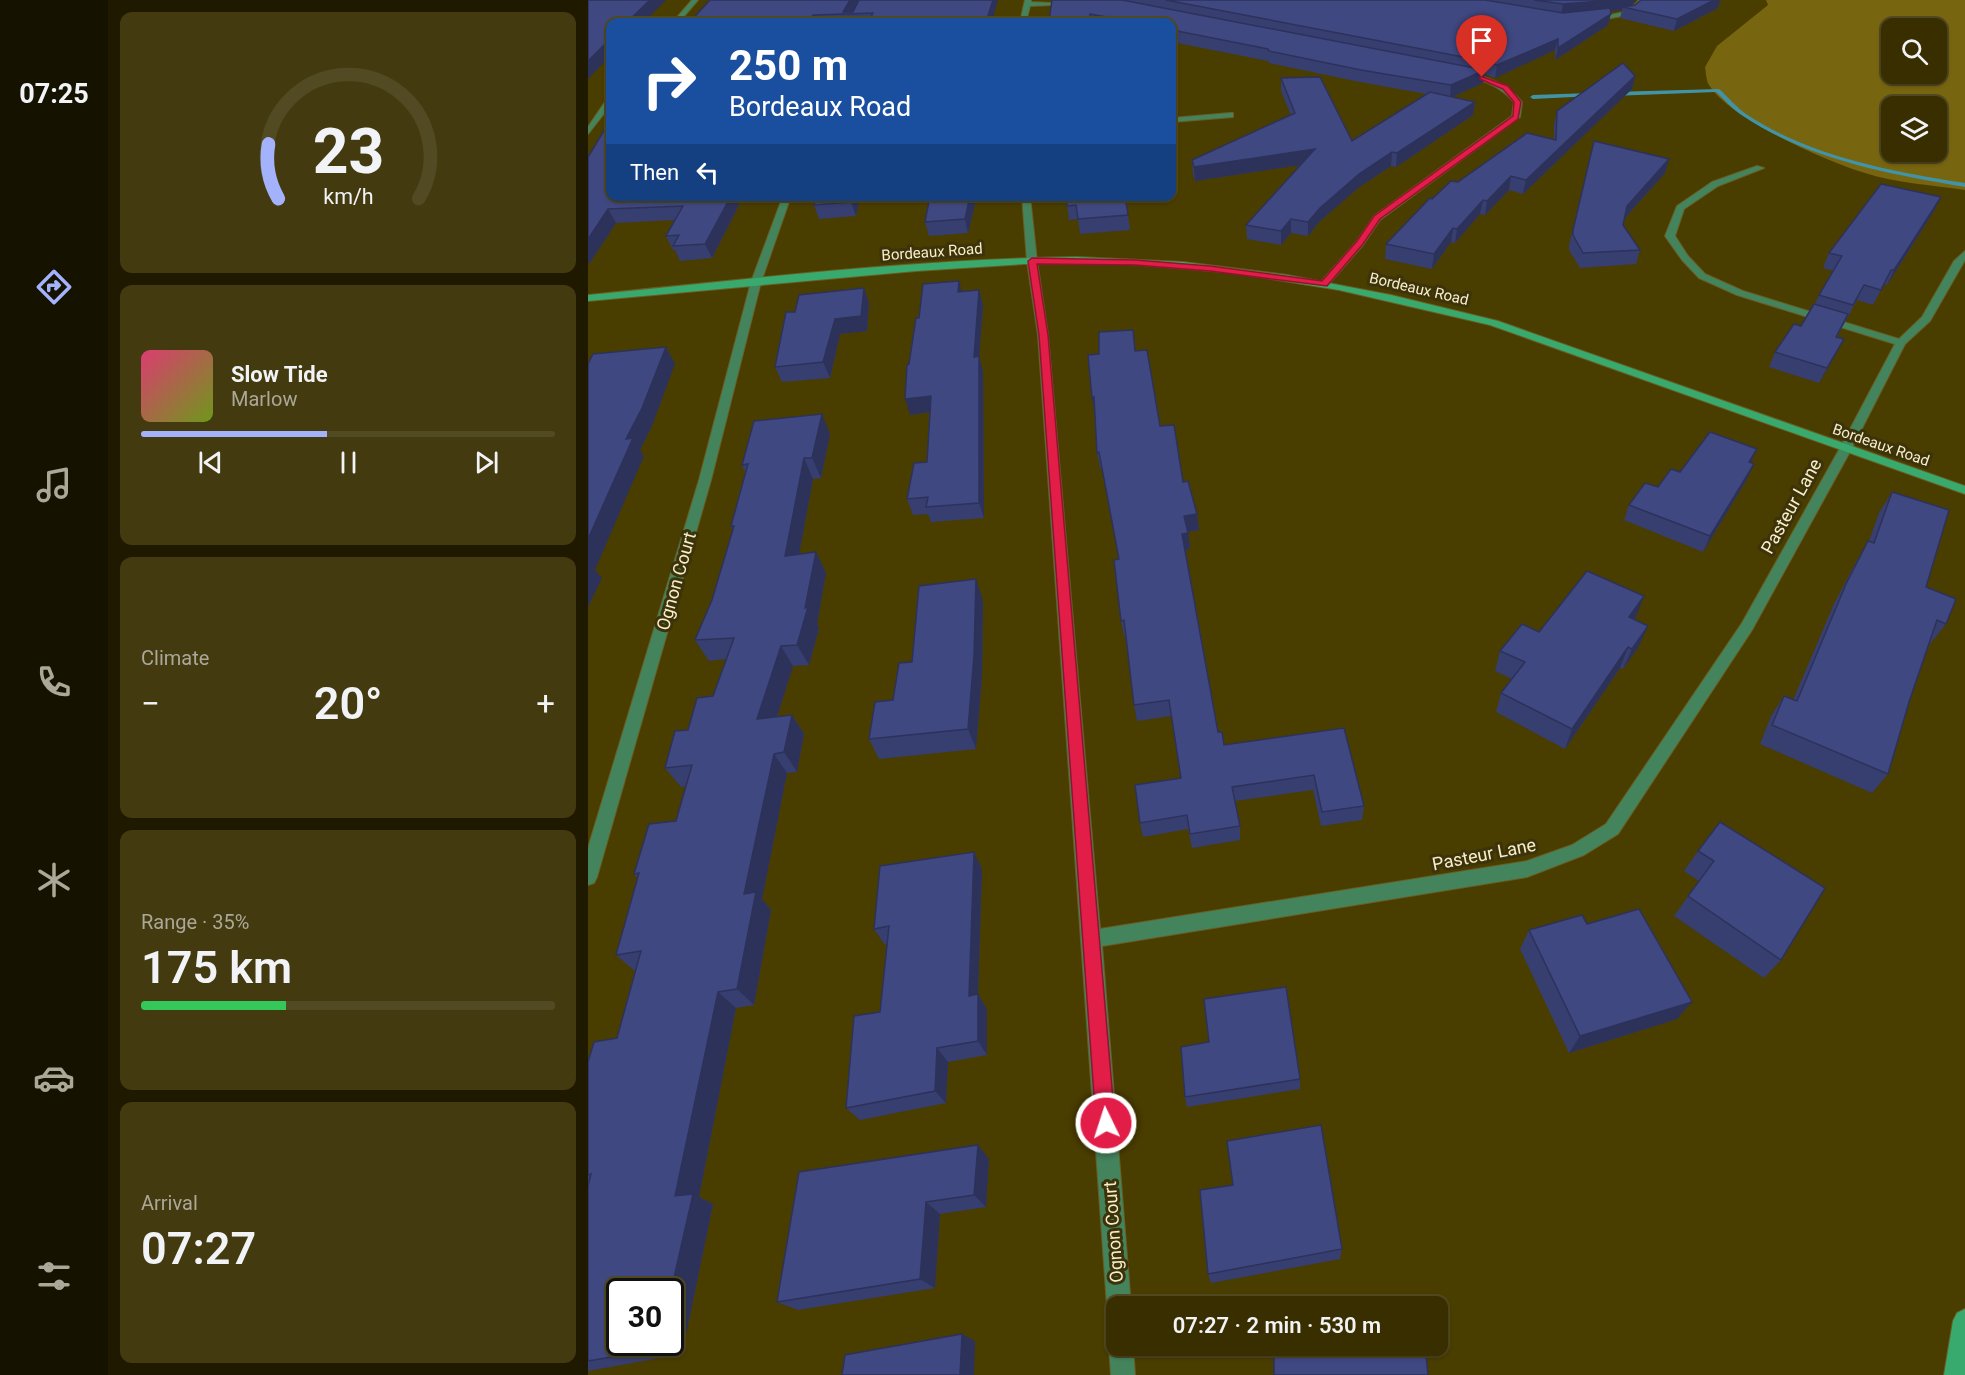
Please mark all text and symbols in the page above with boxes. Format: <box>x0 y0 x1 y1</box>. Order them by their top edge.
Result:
pin <box>1456 15 1507 77</box>
map controls <box>1881 18 1947 162</box>
button: search <box>1881 18 1947 84</box>
icon: arrive <box>1465 24 1498 57</box>
text: 250 m <box>729 41 848 90</box>
icon: right <box>630 42 708 120</box>
text: 07:25 <box>19 78 89 110</box>
text: Bordeaux Road <box>729 91 911 123</box>
button: layers <box>1881 96 1947 162</box>
text: 23 <box>312 115 384 188</box>
icon: left <box>691 156 724 189</box>
text: Then <box>630 160 679 185</box>
text: km/h <box>323 185 373 210</box>
street label: Bordeaux Road <box>881 239 983 265</box>
icon: directions <box>33 266 75 308</box>
street label: Bordeaux Road <box>1368 269 1470 309</box>
text: Slow Tide <box>231 362 328 387</box>
text: Marlow <box>231 387 297 411</box>
street label: Bordeaux Road <box>1830 420 1932 470</box>
icon: previous <box>194 446 227 479</box>
icon: pause <box>332 446 365 479</box>
icon: next <box>470 446 503 479</box>
street label: Pasteur Lane <box>1756 455 1826 557</box>
icon: music <box>33 464 75 506</box>
street label: Ognon Court <box>652 529 700 633</box>
text: Climate <box>141 646 209 670</box>
icon: phone <box>33 661 75 703</box>
text: 20° <box>314 677 382 730</box>
text: − <box>141 684 160 723</box>
text: + <box>536 684 555 723</box>
street label: Pasteur Lane <box>1430 834 1538 874</box>
icon: climate <box>33 859 75 901</box>
text: Range · 35% <box>141 910 249 934</box>
text: 175 km <box>141 941 292 994</box>
icon: car <box>33 1057 75 1099</box>
position arrow <box>1074 1091 1138 1155</box>
street label: Ognon Court <box>1099 1181 1127 1283</box>
text: Arrival <box>141 1191 198 1215</box>
text: 07:27 <box>141 1222 256 1275</box>
icon: filters <box>33 1255 75 1297</box>
speed limit sign: 30 <box>606 1278 684 1356</box>
text: 07:27 · 2 min · 530 m <box>1173 1313 1381 1338</box>

